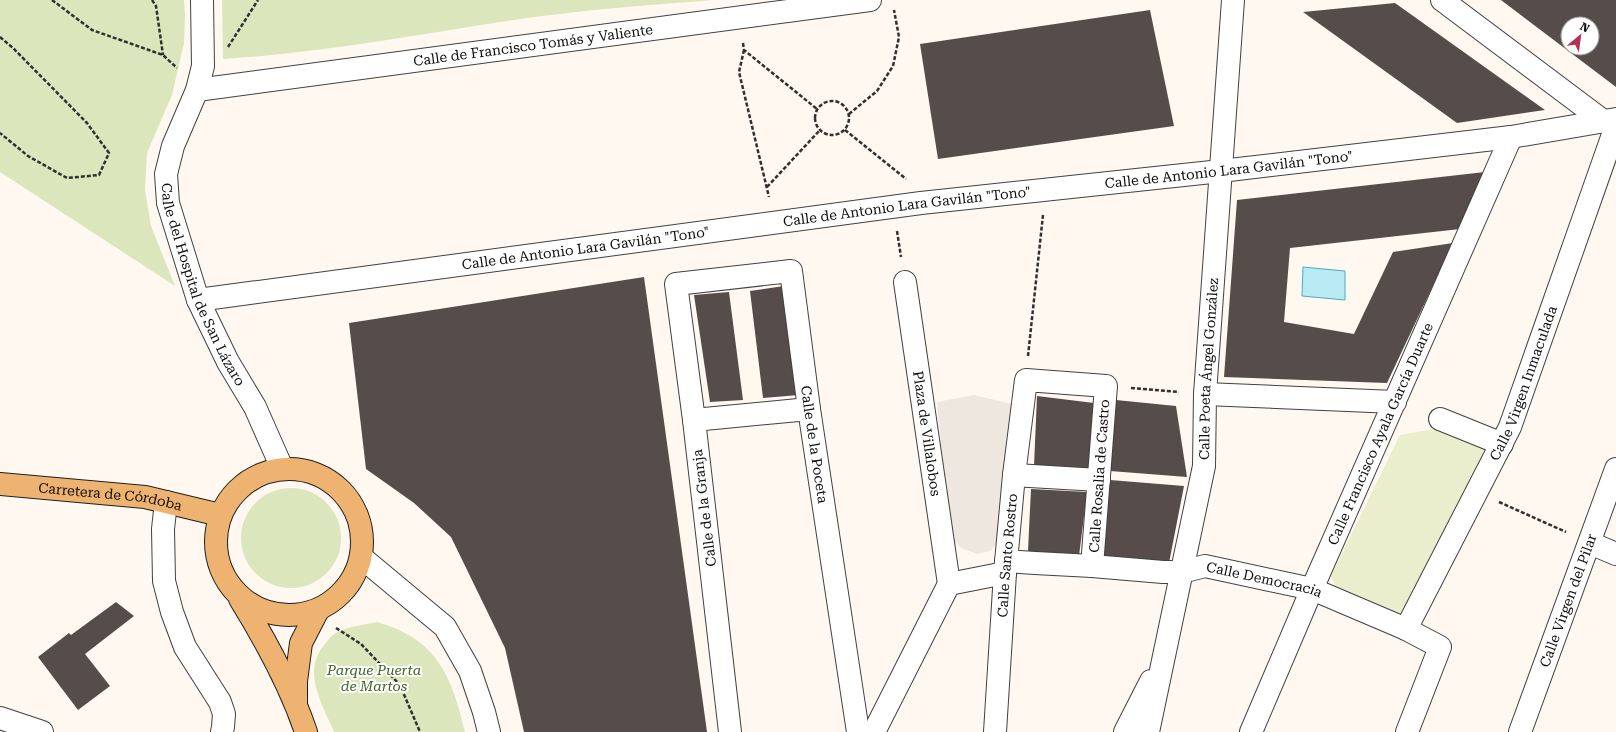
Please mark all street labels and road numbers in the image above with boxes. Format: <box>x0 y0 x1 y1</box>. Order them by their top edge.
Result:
street label: Calle de Francisco Tomás y Valiente <box>412 21 654 69</box>
street label: Calle de Antonio Lara Gavilán "Tono" <box>1104 148 1354 191</box>
street label: Calle del Hospital de San Lázaro <box>159 182 248 389</box>
street label: Calle de Antonio Lara Gavilán "Tono" <box>782 183 1031 229</box>
street label: Calle de Antonio Lara Gavilán "Tono" <box>461 224 710 273</box>
street label: Calle Poeta Ángel González <box>1196 277 1221 460</box>
street label: Calle Virgen Inmaculada <box>1486 303 1560 463</box>
street label: Calle Francisco Ayala García Duarte <box>1324 320 1436 547</box>
street label: Plaza de Villalobos <box>910 370 944 497</box>
street label: Calle de la Poceta <box>798 385 831 505</box>
street label: Calle Rosalia de Castro <box>1086 399 1112 553</box>
street label: Calle de la Granja <box>689 448 719 568</box>
street label: Carretera de Córdoba <box>38 479 184 514</box>
street label: Calle Santo Rostro <box>994 493 1020 618</box>
street label: Calle Virgen del Pilar <box>1536 531 1600 669</box>
street label: Calle Democracia <box>1205 559 1325 601</box>

